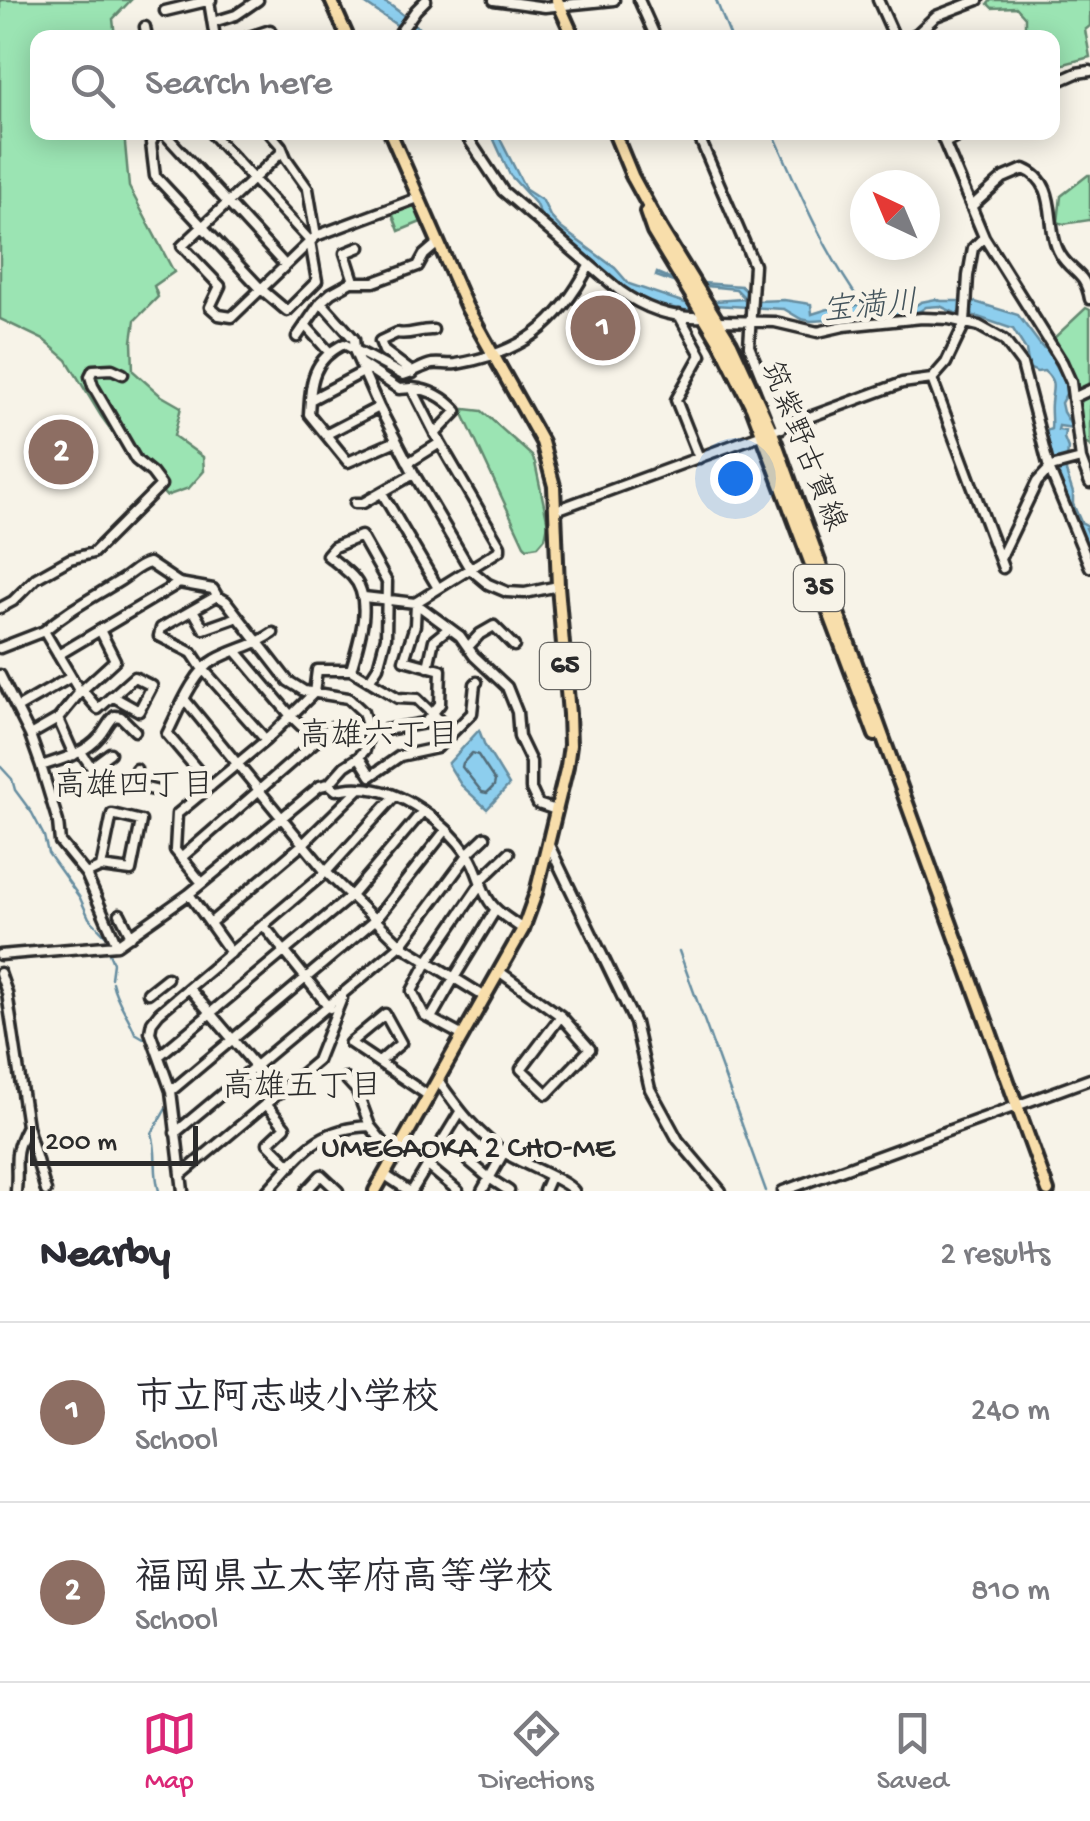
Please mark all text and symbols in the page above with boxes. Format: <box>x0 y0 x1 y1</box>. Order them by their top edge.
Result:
search box <box>30 30 1060 140</box>
icon: search <box>65 58 120 113</box>
text: Search here <box>145 63 332 107</box>
north arrow <box>850 170 940 260</box>
water label: 宝満川 <box>820 285 919 332</box>
pin: 1 <box>570 290 636 366</box>
street label: 筑紫野古賀線 <box>751 356 853 537</box>
pin: 2 <box>28 414 94 490</box>
your location <box>710 453 761 504</box>
road number: 35 <box>794 565 844 611</box>
road number: 65 <box>540 643 590 689</box>
district label: 高雄六丁目 <box>299 718 459 757</box>
district label: 高雄四丁目 <box>54 768 214 807</box>
district label: 高雄五丁目 <box>222 1069 382 1108</box>
scale bar <box>30 1121 198 1166</box>
text: 200 m <box>45 1127 117 1160</box>
district label: UMEGAOKA 2 CHO-ME <box>321 1131 616 1169</box>
text: Nearby <box>40 1232 170 1281</box>
text: 2 results <box>940 1237 1050 1275</box>
text: 市立阿志岐小学校 <box>135 1379 439 1423</box>
text: 1 <box>66 1393 79 1431</box>
text: 240 m <box>971 1393 1050 1431</box>
text: School <box>135 1423 218 1461</box>
text: 福岡県立太宰府高等学校 <box>135 1559 553 1603</box>
text: 2 <box>65 1573 80 1611</box>
text: 810 m <box>971 1573 1050 1611</box>
text: School <box>135 1603 218 1641</box>
tab: Map <box>142 1706 197 1799</box>
tab: Directions <box>480 1706 594 1799</box>
tab: Saved <box>877 1706 948 1799</box>

